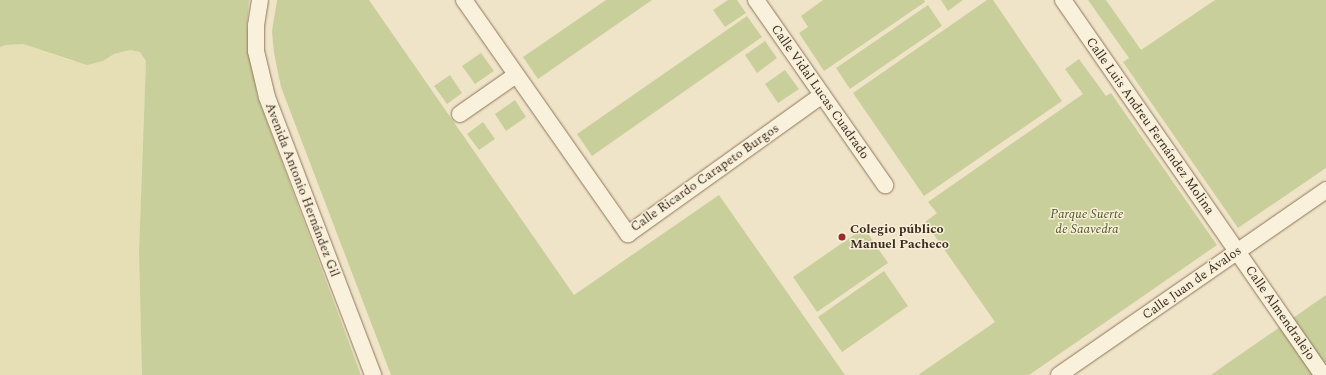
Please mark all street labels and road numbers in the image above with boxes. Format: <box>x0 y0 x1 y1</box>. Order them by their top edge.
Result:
street label: Calle Vidal Lucas Cuadrado <box>768 22 872 162</box>
street label: Calle Luis Andreu Fernández Molina <box>1083 34 1217 218</box>
street label: Avenida Antonio Hernández Gil <box>262 101 342 279</box>
street label: Calle Ricardo Carapeto Burgos <box>628 121 782 235</box>
street label: Calle Juan de Ávalos <box>1139 243 1245 323</box>
street label: Calle Almendralejo <box>1242 263 1318 363</box>

